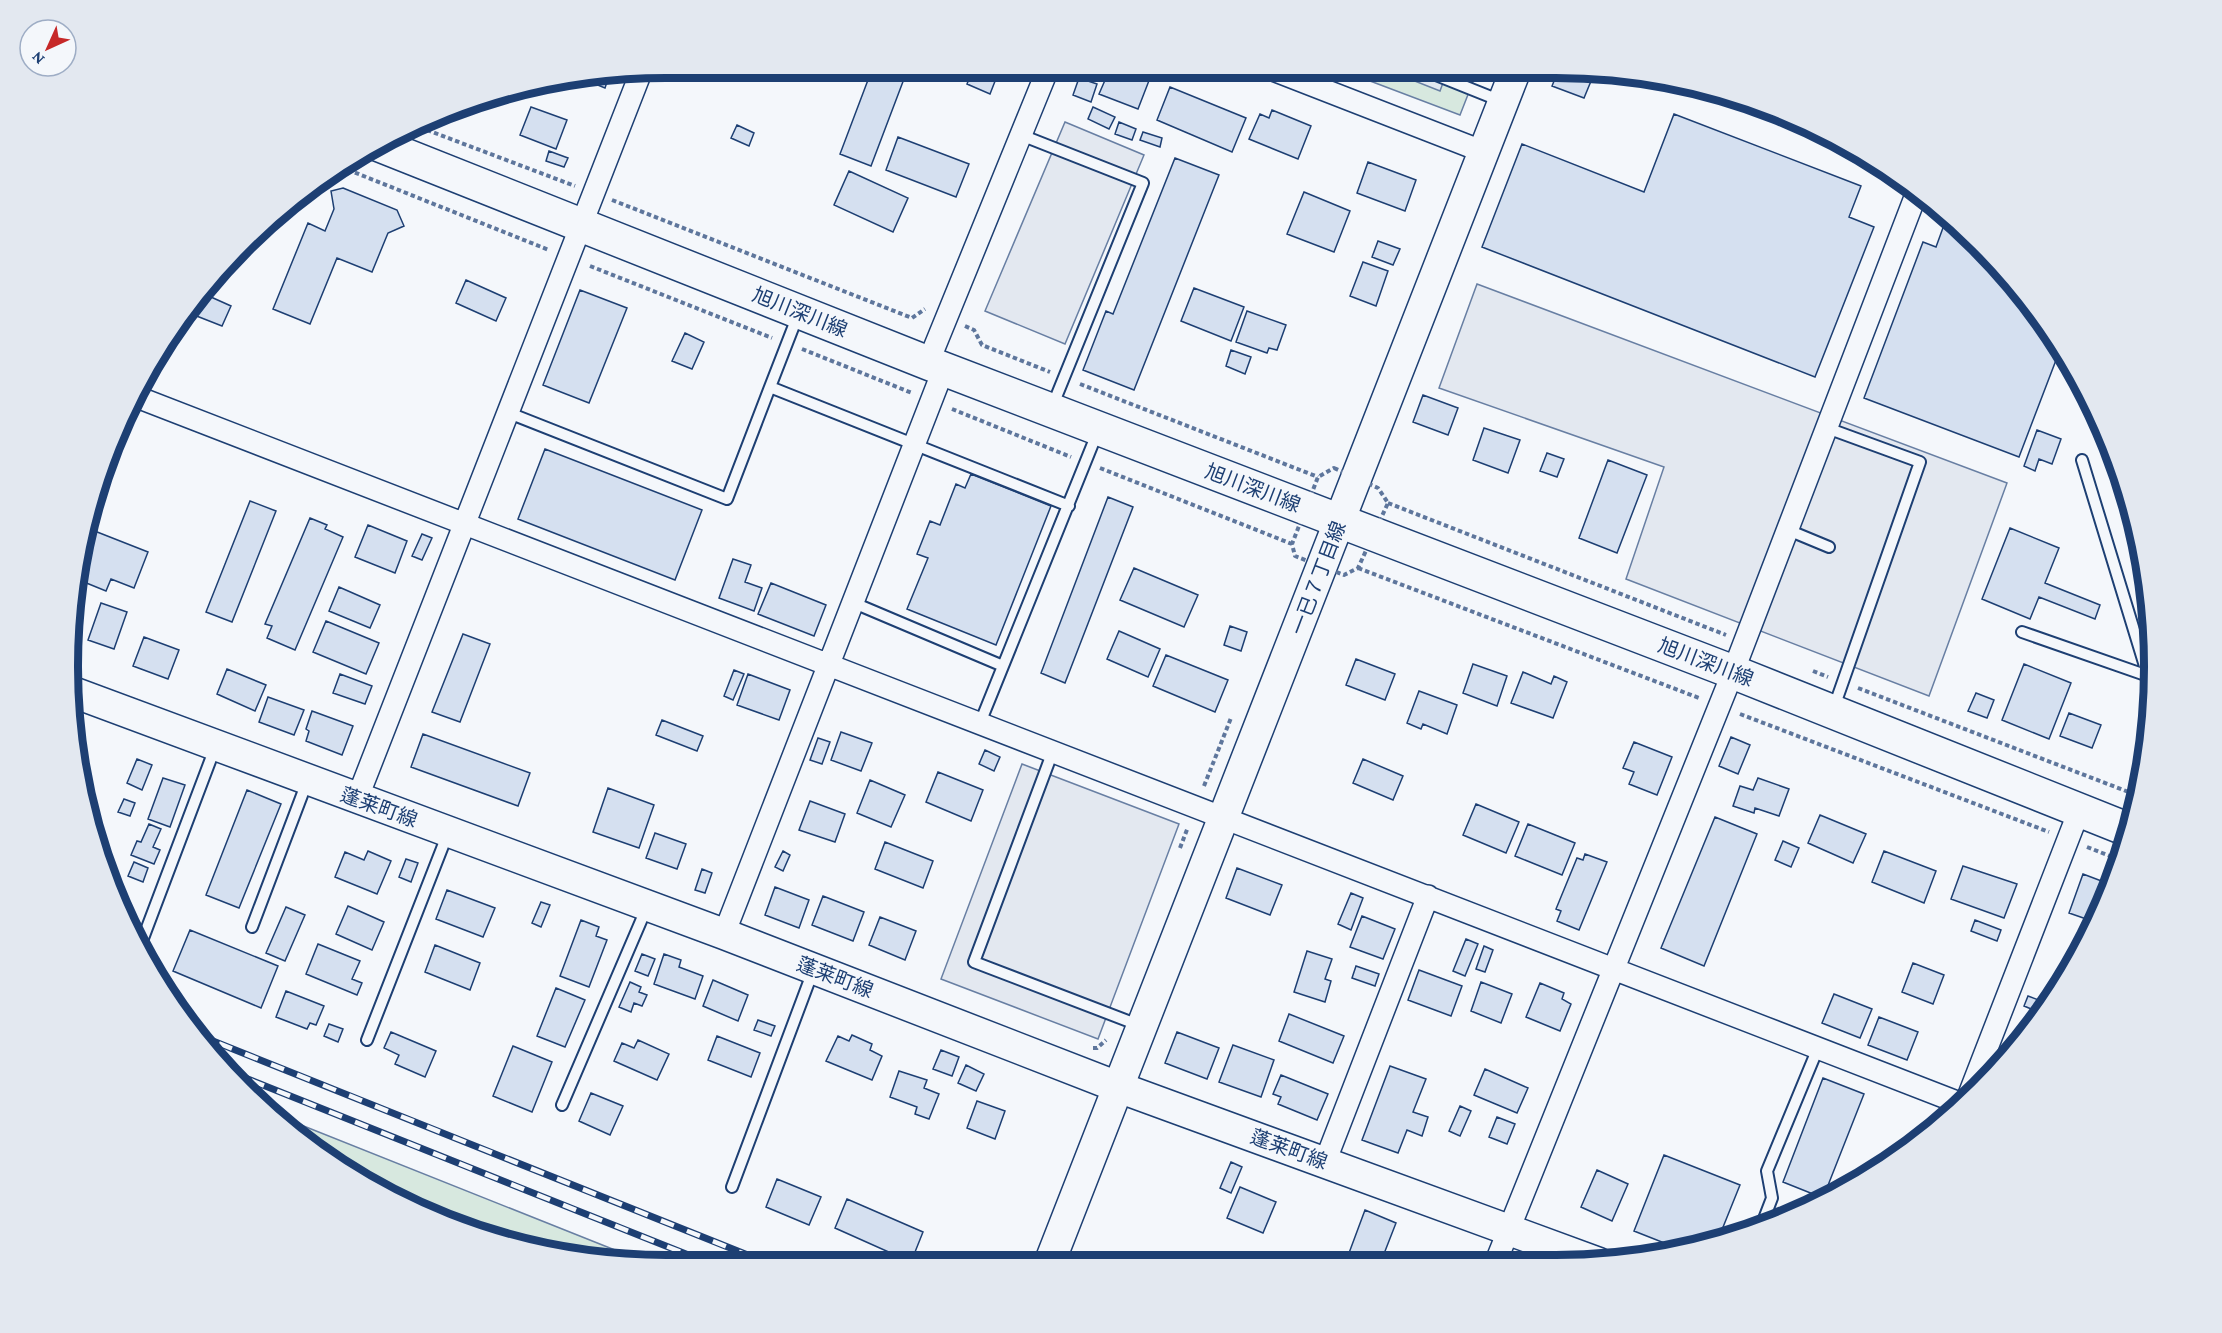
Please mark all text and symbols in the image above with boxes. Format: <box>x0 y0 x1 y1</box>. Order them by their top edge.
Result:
north arrow <box>18 18 78 78</box>
text: N <box>28 48 48 68</box>
street label: 旭川深川線 <box>750 283 850 341</box>
street label: 旭川深川線 <box>1202 460 1304 516</box>
street label: 一已７丁目線 <box>1286 518 1350 638</box>
street label: 旭川深川線 <box>1655 634 1757 690</box>
street label: 蓬莱町線 <box>338 783 420 831</box>
street label: 蓬莱町線 <box>794 952 876 1002</box>
street label: 蓬莱町線 <box>1248 1125 1330 1173</box>

